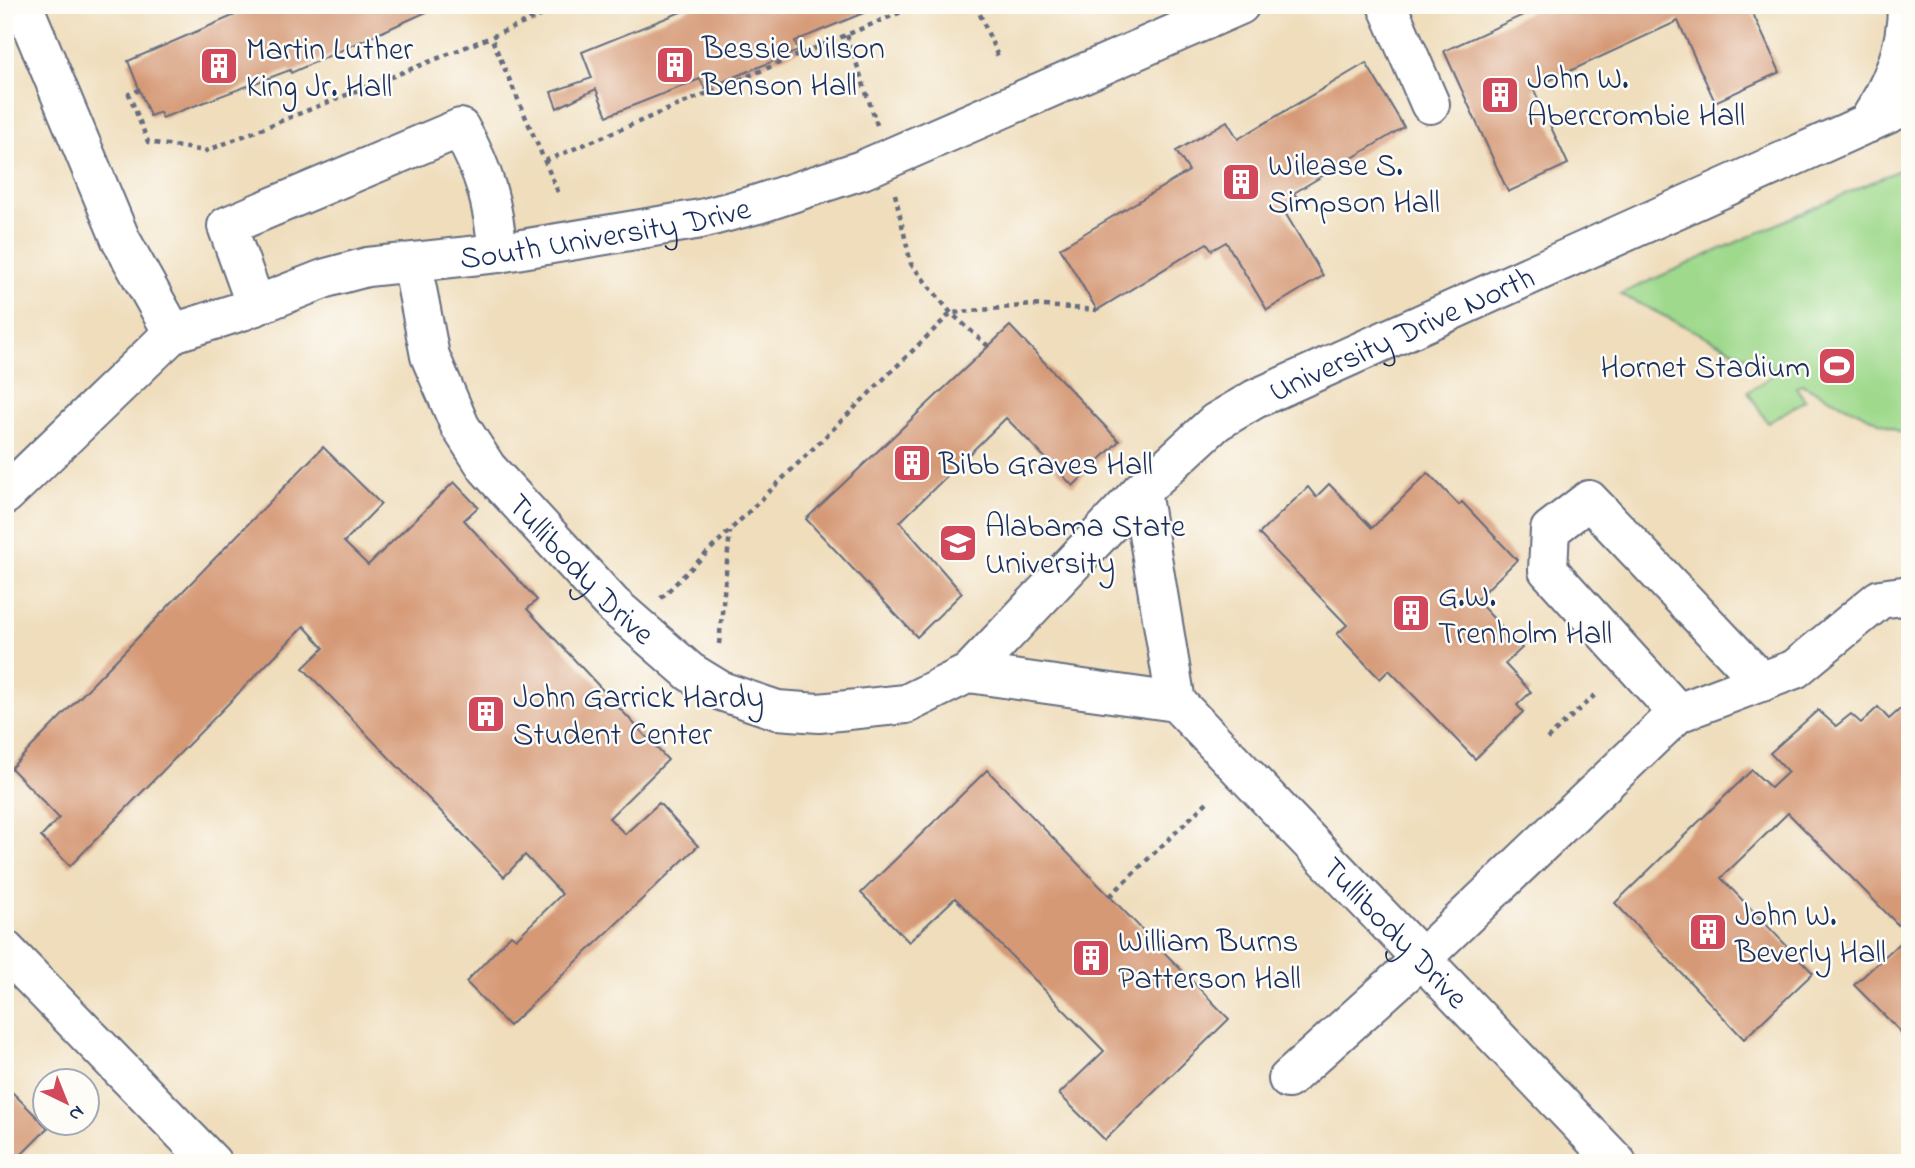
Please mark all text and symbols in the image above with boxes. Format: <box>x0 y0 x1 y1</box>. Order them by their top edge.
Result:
place label: Bessie Wilson Benson Hall <box>701 27 885 111</box>
place label: Martin Luther King Jr. Hall <box>246 28 413 112</box>
building icon: Bessie Wilson Benson Hall <box>654 44 696 86</box>
building icon: Martin Luther King Jr. Hall <box>198 45 240 87</box>
place label: John W. Abercrombie Hall <box>1527 57 1745 141</box>
building icon: John W. Abercrombie Hall <box>1479 74 1521 116</box>
place label: Wilease S. Simpson Hall <box>1268 144 1440 228</box>
building icon: Wilease S. Simpson Hall <box>1220 161 1262 203</box>
street label: South University Drive <box>458 187 757 284</box>
street label: University Drive North <box>1262 256 1543 417</box>
sports icon: Hornet Stadium <box>1816 345 1858 387</box>
place label: Hornet Stadium <box>1601 346 1810 393</box>
building icon: Bibb Graves Hall <box>891 442 933 484</box>
place label: Bibb Graves Hall <box>938 443 1153 490</box>
street label: Tullibody Drive <box>495 484 664 658</box>
place label: Alabama State University <box>985 505 1186 589</box>
school or university icon: Alabama State University <box>937 522 979 564</box>
place label: G.W. Trenholm Hall <box>1438 575 1612 659</box>
building icon: G.W. Trenholm Hall <box>1390 592 1432 634</box>
place label: John Garrick Hardy Student Center <box>513 676 764 760</box>
building icon: John Garrick Hardy Student Center <box>465 693 507 735</box>
street label: Tullibody Drive <box>1309 847 1478 1022</box>
place label: John W. Beverly Hall <box>1734 894 1886 978</box>
building icon: John W. Beverly Hall <box>1687 911 1729 953</box>
place label: William Burns Patterson Hall <box>1118 920 1301 1004</box>
building icon: William Burns Patterson Hall <box>1070 937 1112 979</box>
north arrow <box>32 1066 102 1136</box>
text: N <box>62 1098 90 1127</box>

